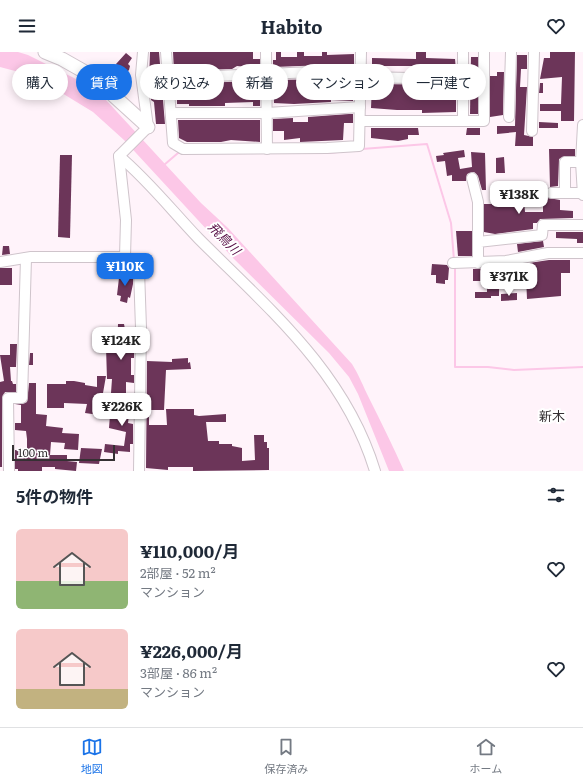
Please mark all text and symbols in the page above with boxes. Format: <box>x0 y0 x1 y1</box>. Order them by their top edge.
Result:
text: Habito <box>261 13 322 40</box>
icon: menu <box>16 15 38 37</box>
icon: heart <box>545 15 567 37</box>
chip: 購入 <box>12 64 68 100</box>
chip: 賃貸 <box>76 64 132 100</box>
chip: 絞り込み <box>140 64 224 100</box>
chip: 新着 <box>232 64 288 100</box>
chip: マンション <box>296 64 394 100</box>
chip: 一戸建て <box>402 64 486 100</box>
pin: ¥138K <box>491 181 547 215</box>
text: ¥138K <box>499 184 539 203</box>
water label: 飛鳥川 <box>205 217 247 260</box>
pin: ¥110K <box>97 253 153 287</box>
text: ¥110K <box>106 256 144 275</box>
pin: ¥371K <box>481 263 537 297</box>
text: ¥371K <box>489 266 529 285</box>
pin: ¥124K <box>93 327 149 361</box>
text: ¥124K <box>101 330 141 349</box>
pin: ¥226K <box>94 393 150 427</box>
text: ¥226K <box>101 396 143 415</box>
district label: 新木 <box>539 406 565 425</box>
scale bar <box>12 443 115 462</box>
text: 100 m <box>18 444 48 460</box>
text: 5件の物件 <box>16 483 93 508</box>
icon: filters <box>545 484 567 506</box>
text: ¥110,000/月 <box>140 538 240 563</box>
icon: home <box>48 545 96 593</box>
icon: heart <box>545 558 567 580</box>
text: 2部屋 · 52 m² <box>140 563 216 582</box>
text: マンション <box>140 582 205 601</box>
text: ¥226,000/月 <box>140 638 243 663</box>
icon: home <box>48 645 96 693</box>
icon: heart <box>545 658 567 680</box>
text: 3部屋 · 86 m² <box>140 663 217 682</box>
text: マンション <box>140 682 205 701</box>
tab: 地図 <box>81 736 103 776</box>
tab: 保存済み <box>264 736 308 776</box>
tab: ホーム <box>470 736 502 776</box>

